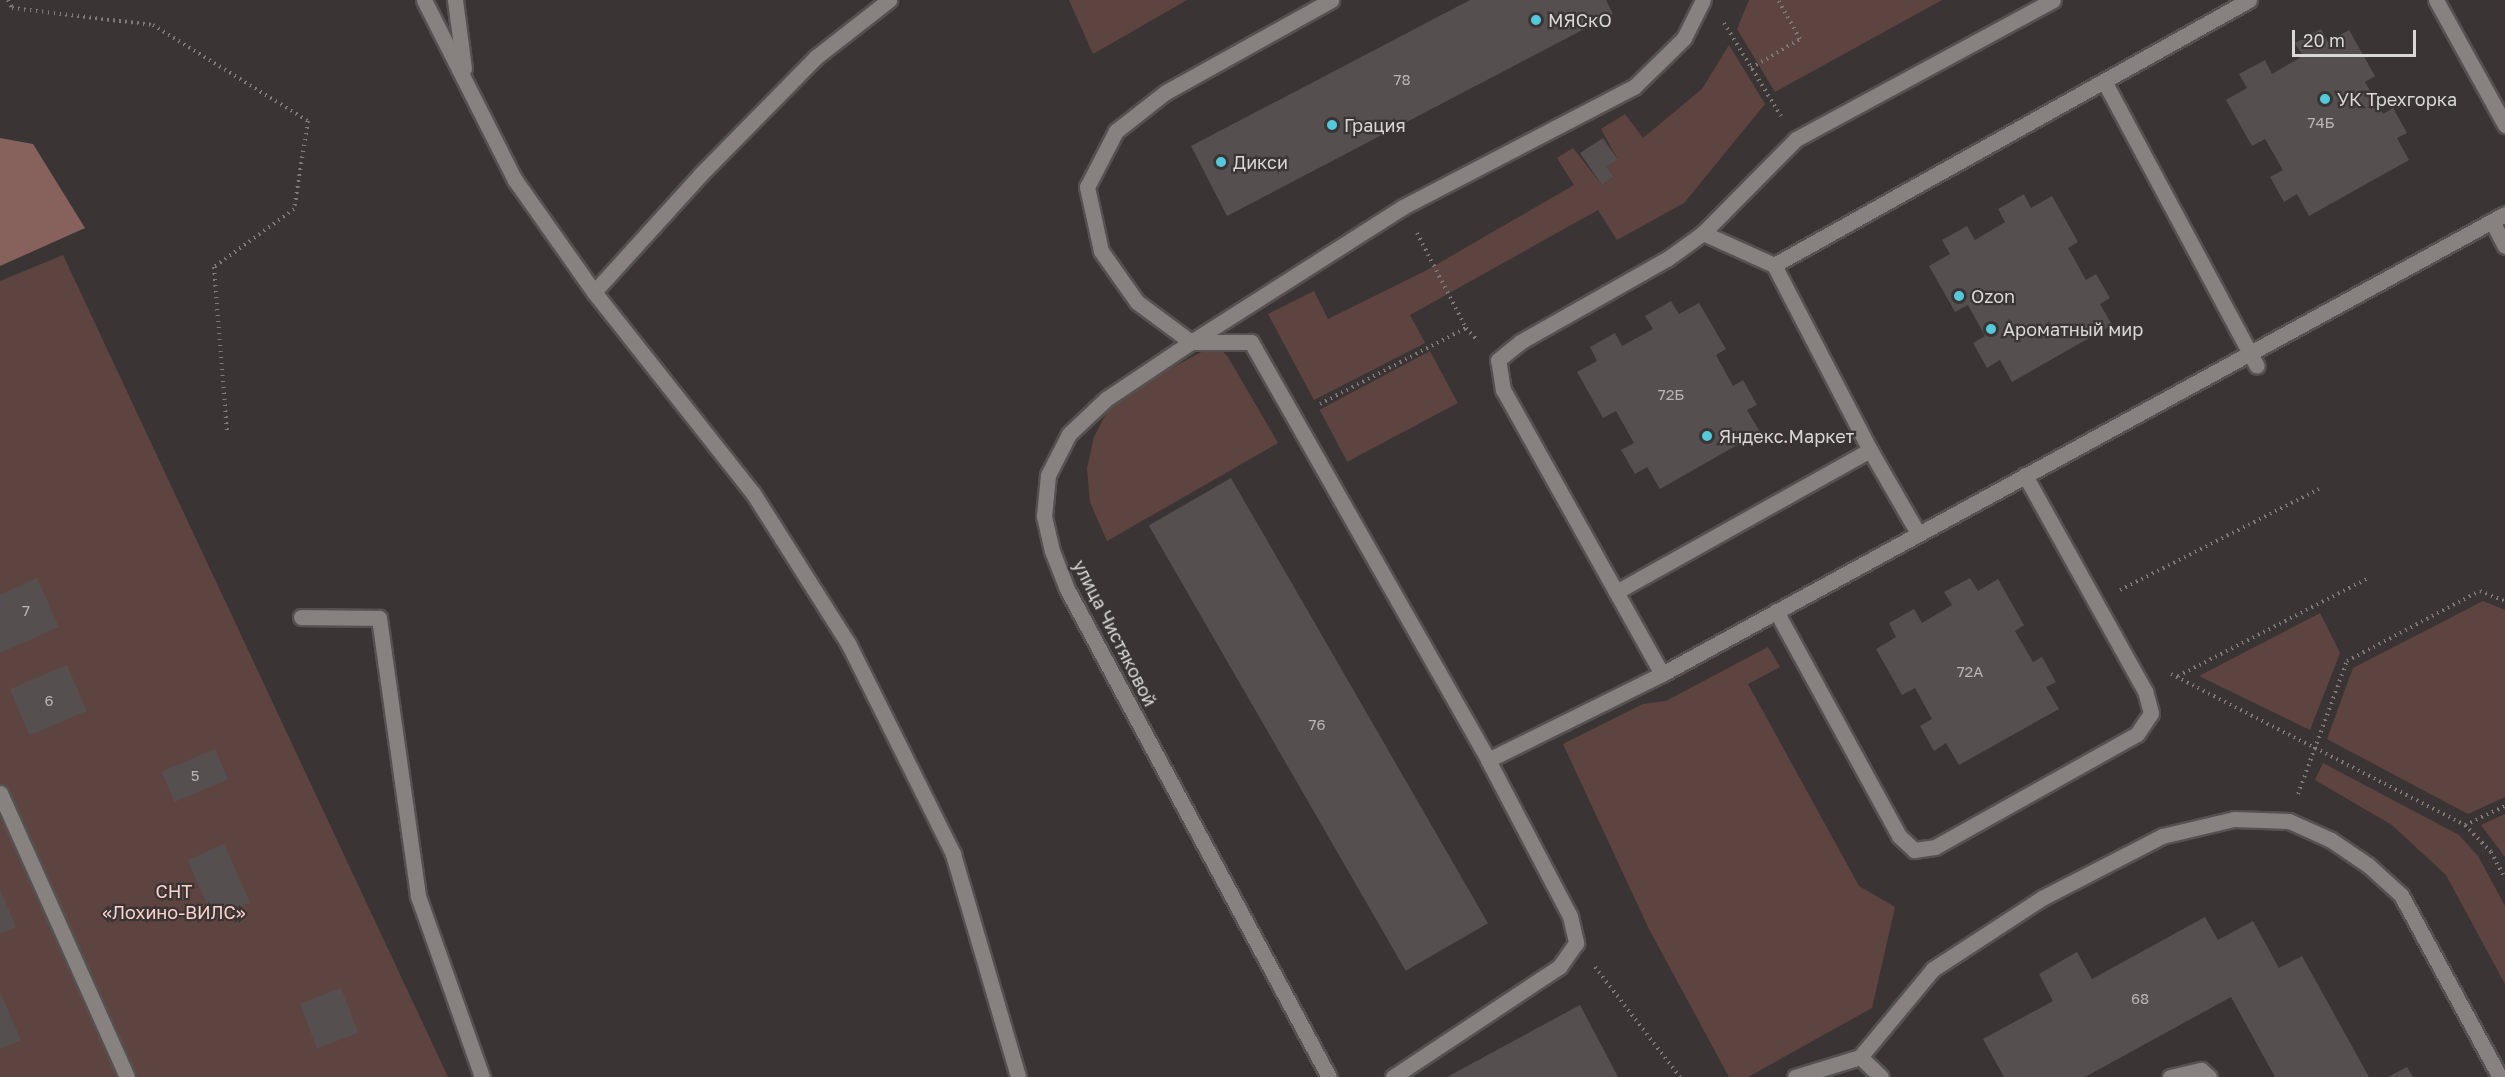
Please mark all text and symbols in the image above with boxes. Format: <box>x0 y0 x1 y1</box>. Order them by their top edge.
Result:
place label: МЯСкО <box>1548 9 1612 31</box>
marker: МЯСкО <box>1529 13 1543 27</box>
scale bar <box>2295 18 2420 56</box>
text: 20 m <box>2303 29 2345 51</box>
house number: 78 <box>1393 71 1411 89</box>
place label: УК Трехгорка <box>2337 88 2457 110</box>
marker: УК Трехгорка <box>2318 92 2332 106</box>
place label: Грация <box>1344 114 1406 136</box>
house number: 74Б <box>2307 114 2335 132</box>
marker: Грация <box>1325 118 1339 132</box>
place label: Дикси <box>1233 151 1288 173</box>
marker: Дикси <box>1214 155 1228 169</box>
place label: Ozon <box>1971 285 2015 307</box>
marker: Ozon <box>1952 289 1966 303</box>
place label: Ароматный мир <box>2003 318 2143 340</box>
marker: Ароматный мир <box>1984 322 1998 336</box>
house number: 72Б <box>1658 386 1684 404</box>
place label: Яндекс.Маркет <box>1719 425 1854 447</box>
marker: Яндекс.Маркет <box>1700 429 1714 443</box>
street label: улица Чистяковой <box>1069 556 1161 710</box>
house number: 7 <box>22 602 30 620</box>
house number: 72А <box>1957 663 1983 681</box>
house number: 6 <box>44 692 54 710</box>
house number: 76 <box>1308 716 1326 734</box>
house number: 5 <box>191 767 199 785</box>
park label: СНТ «Лохино-ВИЛС» <box>102 881 246 924</box>
house number: 68 <box>2131 990 2149 1008</box>

